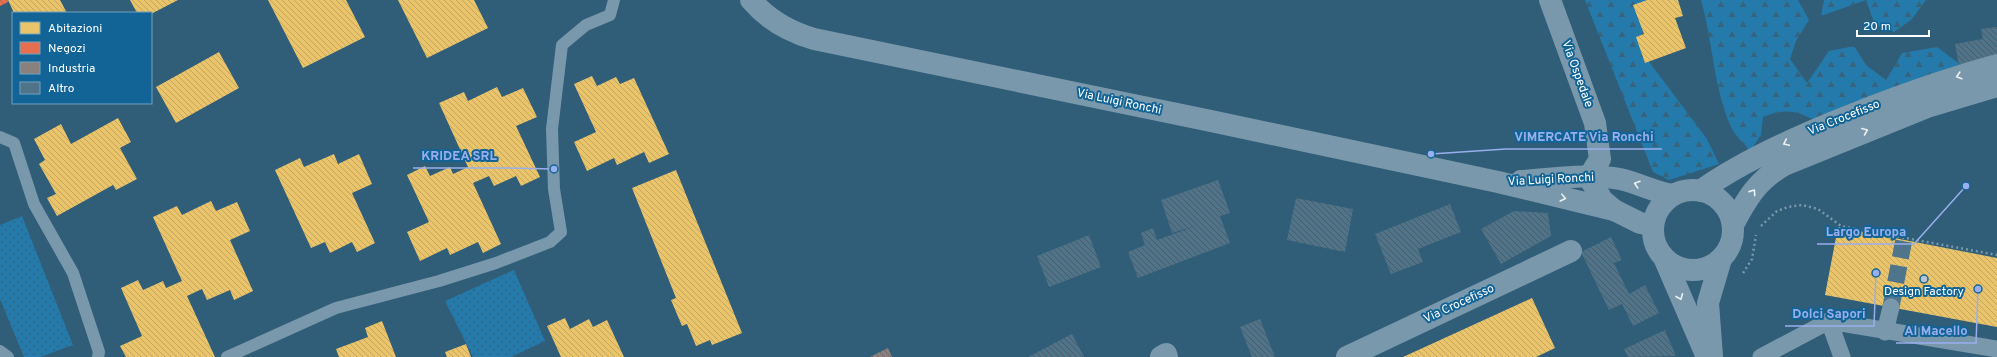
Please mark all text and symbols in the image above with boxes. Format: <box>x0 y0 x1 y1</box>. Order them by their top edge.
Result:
legend <box>12 12 152 104</box>
scale bar <box>1857 12 1929 38</box>
text: 20 m <box>1863 19 1891 35</box>
text: Abitazioni <box>48 21 102 37</box>
street label: Via Ospedale <box>1557 38 1597 110</box>
text: Negozi <box>48 41 86 57</box>
text: Industria <box>48 61 95 77</box>
one-way arrow <box>1956 71 1963 80</box>
text: Altro <box>48 81 75 97</box>
street label: Via Luigi Ronchi <box>1075 85 1163 119</box>
street label: Via Crocefisso <box>1806 96 1883 140</box>
callout: VIMERCATE Via Ronchi <box>1506 124 1662 149</box>
one-way arrow <box>1862 127 1869 135</box>
text: VIMERCATE Via Ronchi <box>1514 130 1654 146</box>
one-way arrow <box>1783 138 1791 146</box>
callout: KRIDEA SRL <box>413 143 505 168</box>
text: KRIDEA SRL <box>421 149 498 165</box>
street label: Via Luigi Ronchi <box>1508 170 1594 190</box>
one-way arrow <box>1633 180 1640 189</box>
one-way arrow <box>1748 189 1756 196</box>
one-way arrow <box>1560 194 1566 202</box>
callout: Largo Europa <box>1817 219 1914 244</box>
text: Largo Europa <box>1826 225 1906 241</box>
marker: Design Factory <box>1919 274 1929 284</box>
street label: Via Crocefisso <box>1421 281 1497 327</box>
place label: Design Factory <box>1884 284 1964 300</box>
one-way arrow <box>1676 293 1684 300</box>
callout: Dolci Sapori <box>1785 301 1874 326</box>
text: Dolci Sapori <box>1792 307 1866 323</box>
callout: Al Macello <box>1896 318 1976 343</box>
text: Al Macello <box>1904 324 1968 340</box>

